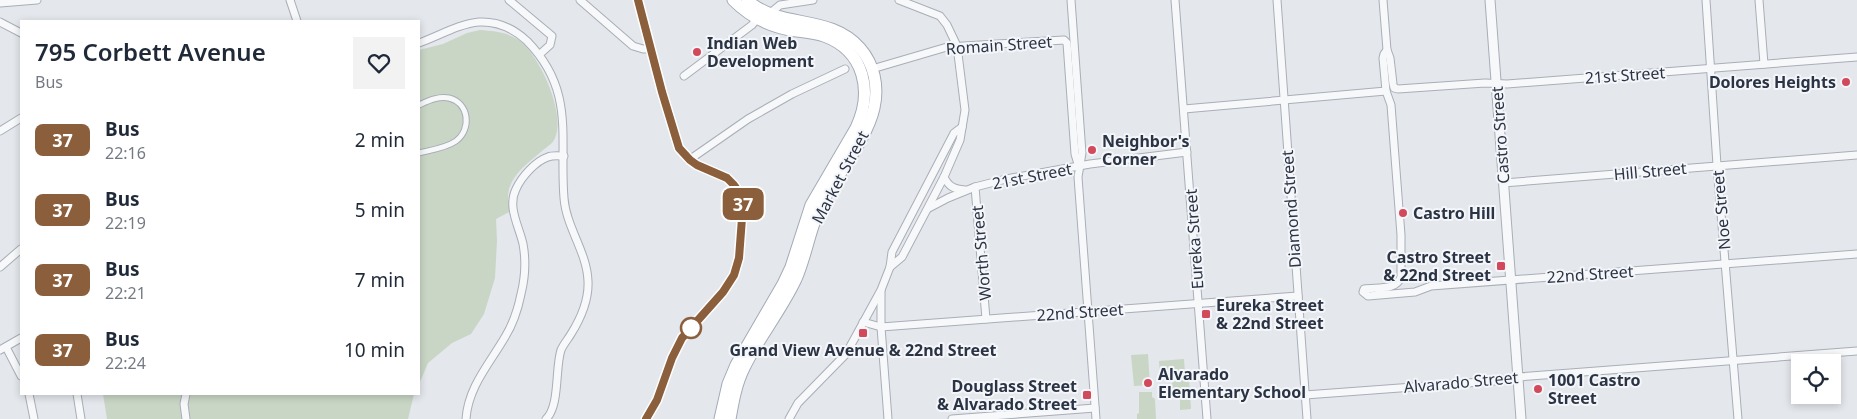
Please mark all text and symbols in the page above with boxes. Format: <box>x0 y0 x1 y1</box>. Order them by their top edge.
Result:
street label: Romain Street <box>945 30 1053 60</box>
place label: Indian Web Development <box>707 32 814 72</box>
text: 795 Corbett Avenue <box>35 35 266 68</box>
button: heart <box>353 37 405 89</box>
marker: Indian Web Development <box>691 46 703 58</box>
street label: 21st Street <box>1584 61 1666 89</box>
text: Bus <box>35 71 63 93</box>
place label: Dolores Heights <box>1709 71 1836 93</box>
marker: Dolores Heights <box>1840 76 1852 88</box>
street label: Castro Street <box>1486 85 1514 184</box>
text: Bus <box>105 116 140 142</box>
street label: Market Street <box>806 126 874 227</box>
text: 2 min <box>355 127 405 153</box>
text: 37 <box>52 128 73 152</box>
place label: Neighbor's Corner <box>1102 130 1190 170</box>
text: 22:16 <box>105 142 146 164</box>
marker: Neighbor's Corner <box>1086 144 1098 156</box>
street label: Diamond Street <box>1276 149 1306 269</box>
street label: 21st Street <box>990 157 1074 194</box>
street label: Hill Street <box>1613 157 1688 185</box>
street label: Noe Street <box>1707 169 1735 251</box>
text: Bus <box>105 186 140 212</box>
line badge: 37 <box>720 188 766 220</box>
street label: Eureka Street <box>1180 188 1208 290</box>
text: 37 <box>733 192 753 216</box>
text: 5 min <box>355 197 405 223</box>
text: 37 <box>52 198 73 222</box>
place label: Castro Hill <box>1413 202 1495 224</box>
street label: Worth Street <box>966 204 996 301</box>
marker: Castro Hill <box>1397 207 1409 219</box>
text: 22:19 <box>105 212 146 234</box>
place label: Castro Street & 22nd Street <box>1383 246 1491 286</box>
text: Bus <box>105 256 140 282</box>
marker: Castro Street & 22nd Street <box>1495 260 1507 272</box>
street label: 22nd Street <box>1546 260 1634 288</box>
text: 7 min <box>355 267 405 293</box>
text: 37 <box>52 268 73 292</box>
text: 22:21 <box>105 282 146 304</box>
place label: Eureka Street & 22nd Street <box>1216 294 1324 334</box>
street label: 22nd Street <box>1036 298 1124 326</box>
marker: Eureka Street & 22nd Street <box>1200 308 1212 320</box>
unlabelled marker <box>680 317 702 339</box>
text: Bus <box>105 326 140 352</box>
marker: Grand View Avenue & 22nd Street <box>857 327 869 339</box>
text: 10 min <box>344 337 405 363</box>
text: 37 <box>52 338 73 362</box>
place label: Grand View Avenue & 22nd Street <box>730 339 997 361</box>
text: 22:24 <box>105 352 146 374</box>
map controls <box>1791 354 1841 404</box>
button: locate <box>1791 354 1841 404</box>
place label: Alvarado Elementary School <box>1158 363 1306 403</box>
street label: Alvarado Street <box>1403 366 1519 398</box>
place label: 1001 Castro Street <box>1548 369 1640 409</box>
place label: Douglass Street & Alvarado Street <box>937 375 1077 415</box>
marker: Alvarado Elementary School <box>1142 377 1154 389</box>
marker: 1001 Castro Street <box>1532 383 1544 395</box>
marker: Douglass Street & Alvarado Street <box>1081 389 1093 401</box>

